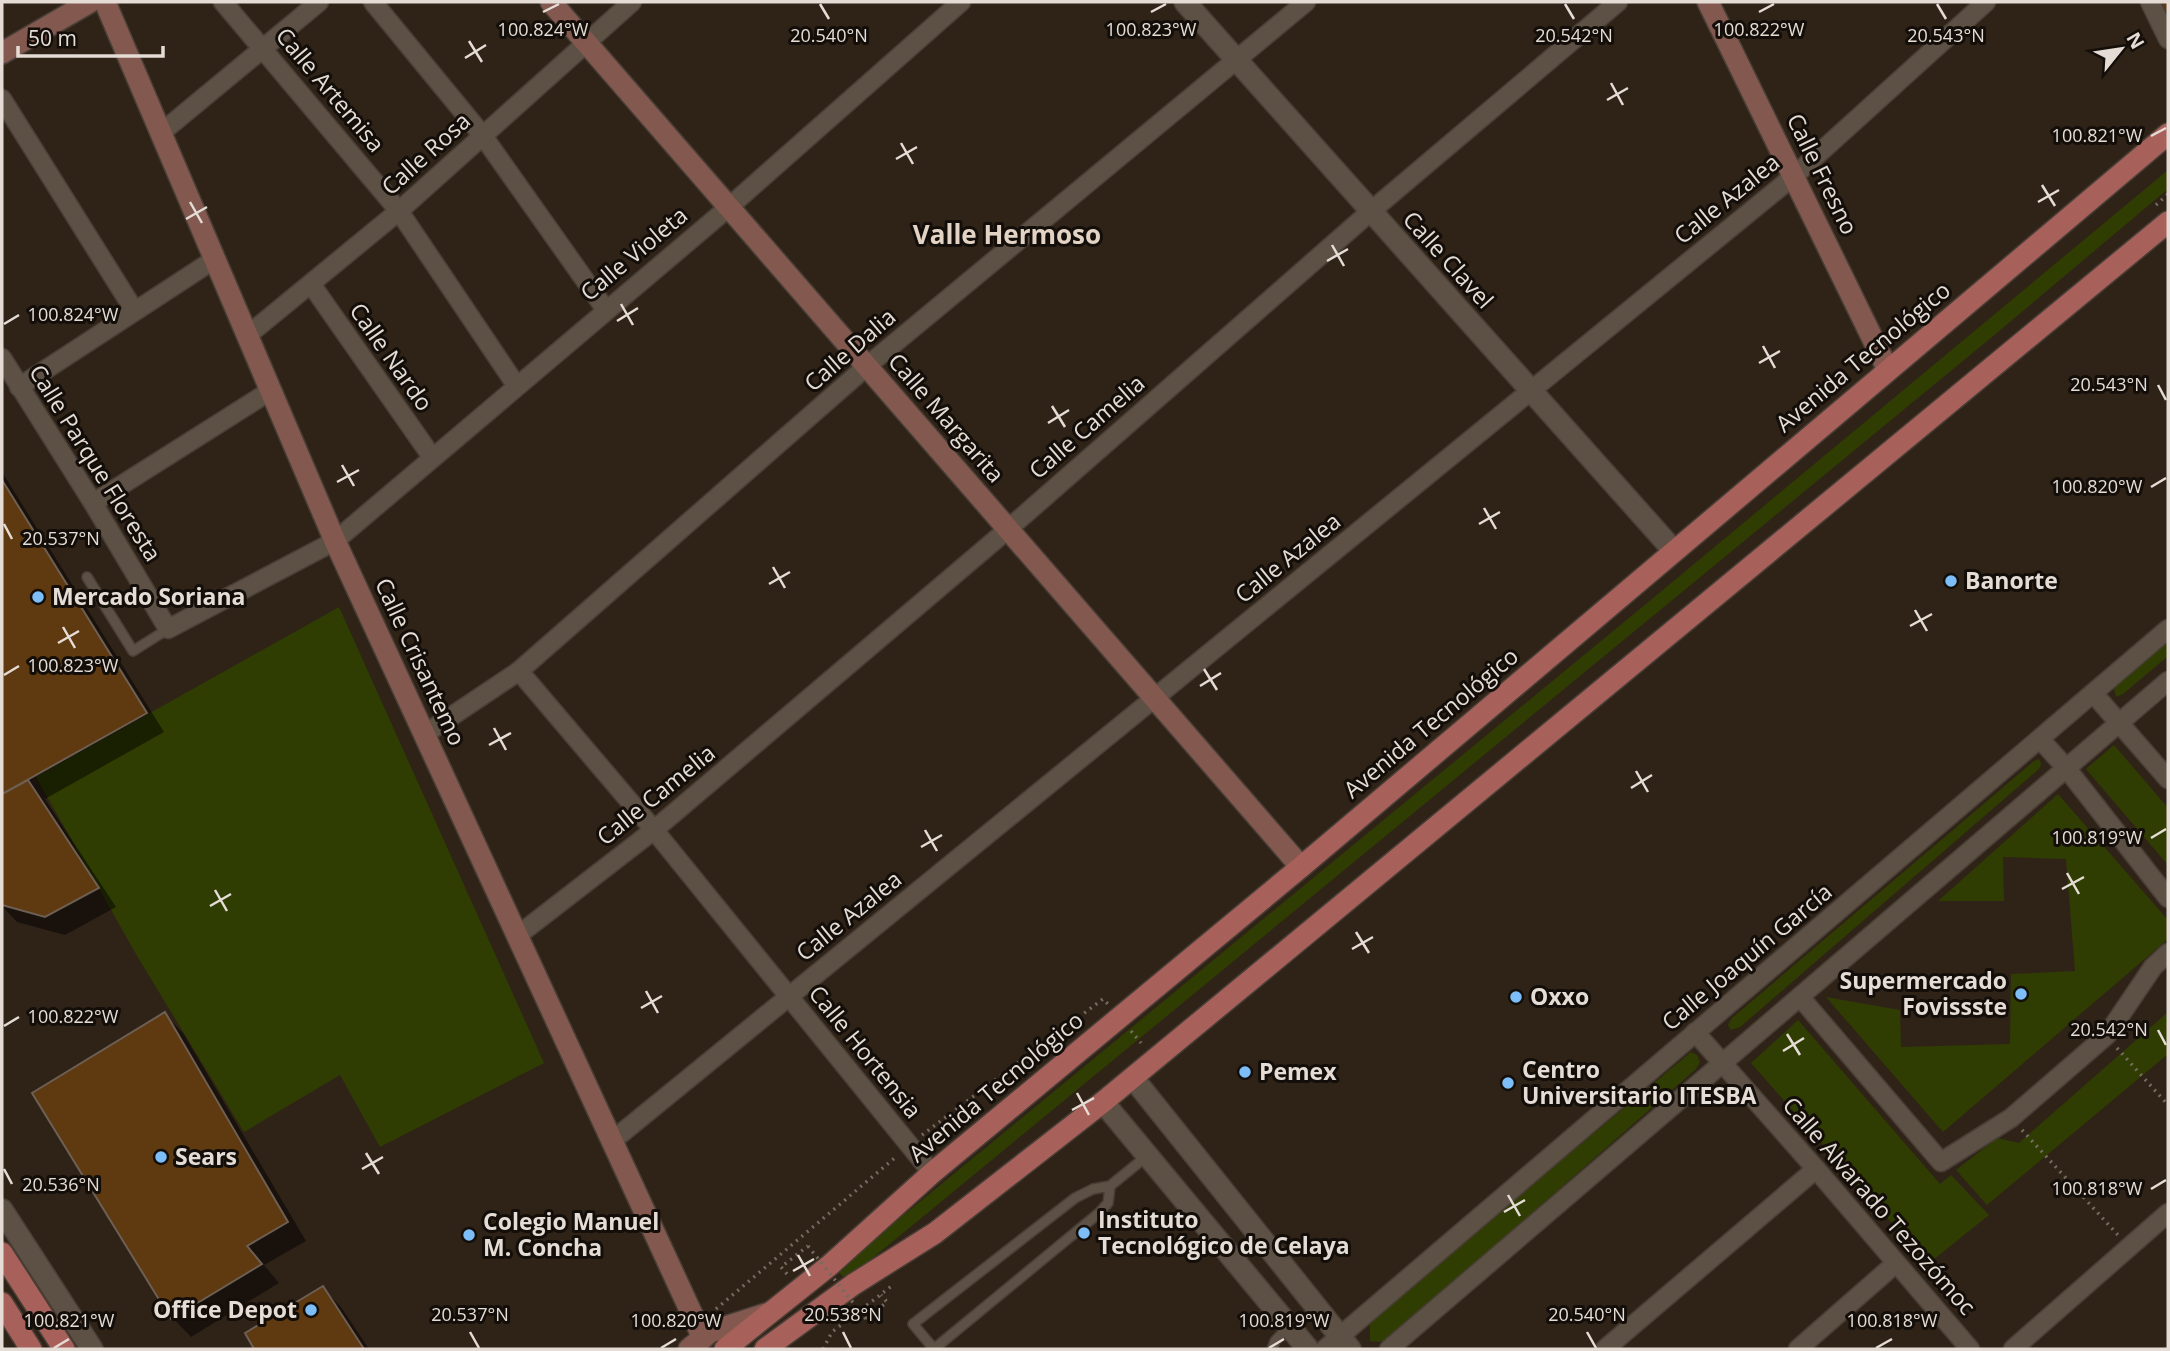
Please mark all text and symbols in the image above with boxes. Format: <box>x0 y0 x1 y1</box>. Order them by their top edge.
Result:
scale bar <box>18 14 163 58</box>
north arrow <box>2086 14 2156 84</box>
text: 100.824°W <box>498 17 589 41</box>
text: 100.823°W <box>1106 17 1197 41</box>
text: 100.822°W <box>1714 17 1805 41</box>
street label: Calle Artemisa <box>269 20 392 159</box>
text: 20.540°N <box>790 23 868 47</box>
text: 20.542°N <box>1535 23 1613 47</box>
text: 20.543°N <box>1907 23 1985 47</box>
text: 50 m <box>28 24 77 52</box>
text: N <box>2121 27 2151 54</box>
street label: Calle Rosa <box>374 105 477 202</box>
street label: Calle Fresno <box>1780 108 1866 239</box>
text: 100.821°W <box>2052 123 2143 147</box>
street label: Calle Azalea <box>1667 146 1786 251</box>
street label: Calle Violeta <box>573 199 694 308</box>
street label: Calle Clavel <box>1396 204 1501 315</box>
district label: Valle Hermoso <box>913 216 1101 252</box>
street label: Avenida Tecnológico <box>1768 274 1957 439</box>
street label: Calle Nardo <box>343 296 441 417</box>
street label: Calle Dalia <box>797 301 902 398</box>
text: 100.824°W <box>28 302 119 326</box>
street label: Calle Margarita <box>882 346 1012 489</box>
street label: Calle Parque Floresta <box>22 358 169 567</box>
street label: Calle Camelia <box>1022 367 1151 485</box>
text: 20.543°N <box>2070 372 2148 396</box>
text: 100.820°W <box>2052 474 2143 498</box>
street label: Calle Azalea <box>1228 505 1347 610</box>
text: 20.537°N <box>22 526 100 550</box>
place label: Banorte <box>1965 564 2058 596</box>
street label: Calle Crisantemo <box>368 573 474 751</box>
marker: Banorte <box>1943 573 1959 589</box>
place label: Mercado Soriana <box>52 580 245 612</box>
marker: Mercado Soriana <box>30 589 46 605</box>
street label: Avenida Tecnológico <box>1336 640 1525 805</box>
text: 100.823°W <box>28 653 119 677</box>
street label: Calle Camelia <box>589 737 721 852</box>
text: 100.819°W <box>2052 825 2143 849</box>
street label: Calle Azalea <box>789 863 908 968</box>
street label: Calle Joaquín García <box>1654 875 1838 1037</box>
place label: Supermercado Fovissste <box>1839 964 2007 1022</box>
street label: Calle Hortensia <box>802 978 929 1125</box>
place label: Oxxo <box>1530 980 1589 1012</box>
marker: Supermercado Fovissste <box>2013 986 2029 1002</box>
marker: Oxxo <box>1508 989 1524 1005</box>
text: 100.822°W <box>28 1004 119 1028</box>
street label: Avenida Tecnológico <box>901 1004 1090 1169</box>
text: 20.542°N <box>2070 1017 2148 1041</box>
place label: Centro Universitario ITESBA <box>1522 1053 1757 1111</box>
place label: Pemex <box>1259 1055 1337 1087</box>
marker: Pemex <box>1237 1064 1253 1080</box>
marker: Centro Universitario ITESBA <box>1500 1075 1516 1091</box>
street label: Calle Alvarado Tezozómoc <box>1776 1089 1983 1321</box>
place label: Sears <box>175 1140 237 1172</box>
marker: Sears <box>153 1149 169 1165</box>
text: 20.536°N <box>22 1172 100 1196</box>
text: 100.818°W <box>2052 1176 2143 1200</box>
place label: Instituto Tecnológico de Celaya <box>1098 1203 1350 1261</box>
place label: Colegio Manuel M. Concha <box>483 1205 659 1263</box>
marker: Instituto Tecnológico de Celaya <box>1076 1225 1092 1241</box>
marker: Colegio Manuel M. Concha <box>461 1227 477 1243</box>
place label: Office Depot <box>153 1293 297 1325</box>
marker: Office Depot <box>303 1302 319 1318</box>
text: 20.537°N <box>431 1302 509 1326</box>
text: 20.538°N <box>804 1302 882 1326</box>
text: 20.540°N <box>1548 1302 1626 1326</box>
text: 100.821°W <box>24 1308 115 1332</box>
text: 100.820°W <box>631 1308 722 1332</box>
text: 100.819°W <box>1239 1308 1330 1332</box>
text: 100.818°W <box>1847 1308 1938 1332</box>

